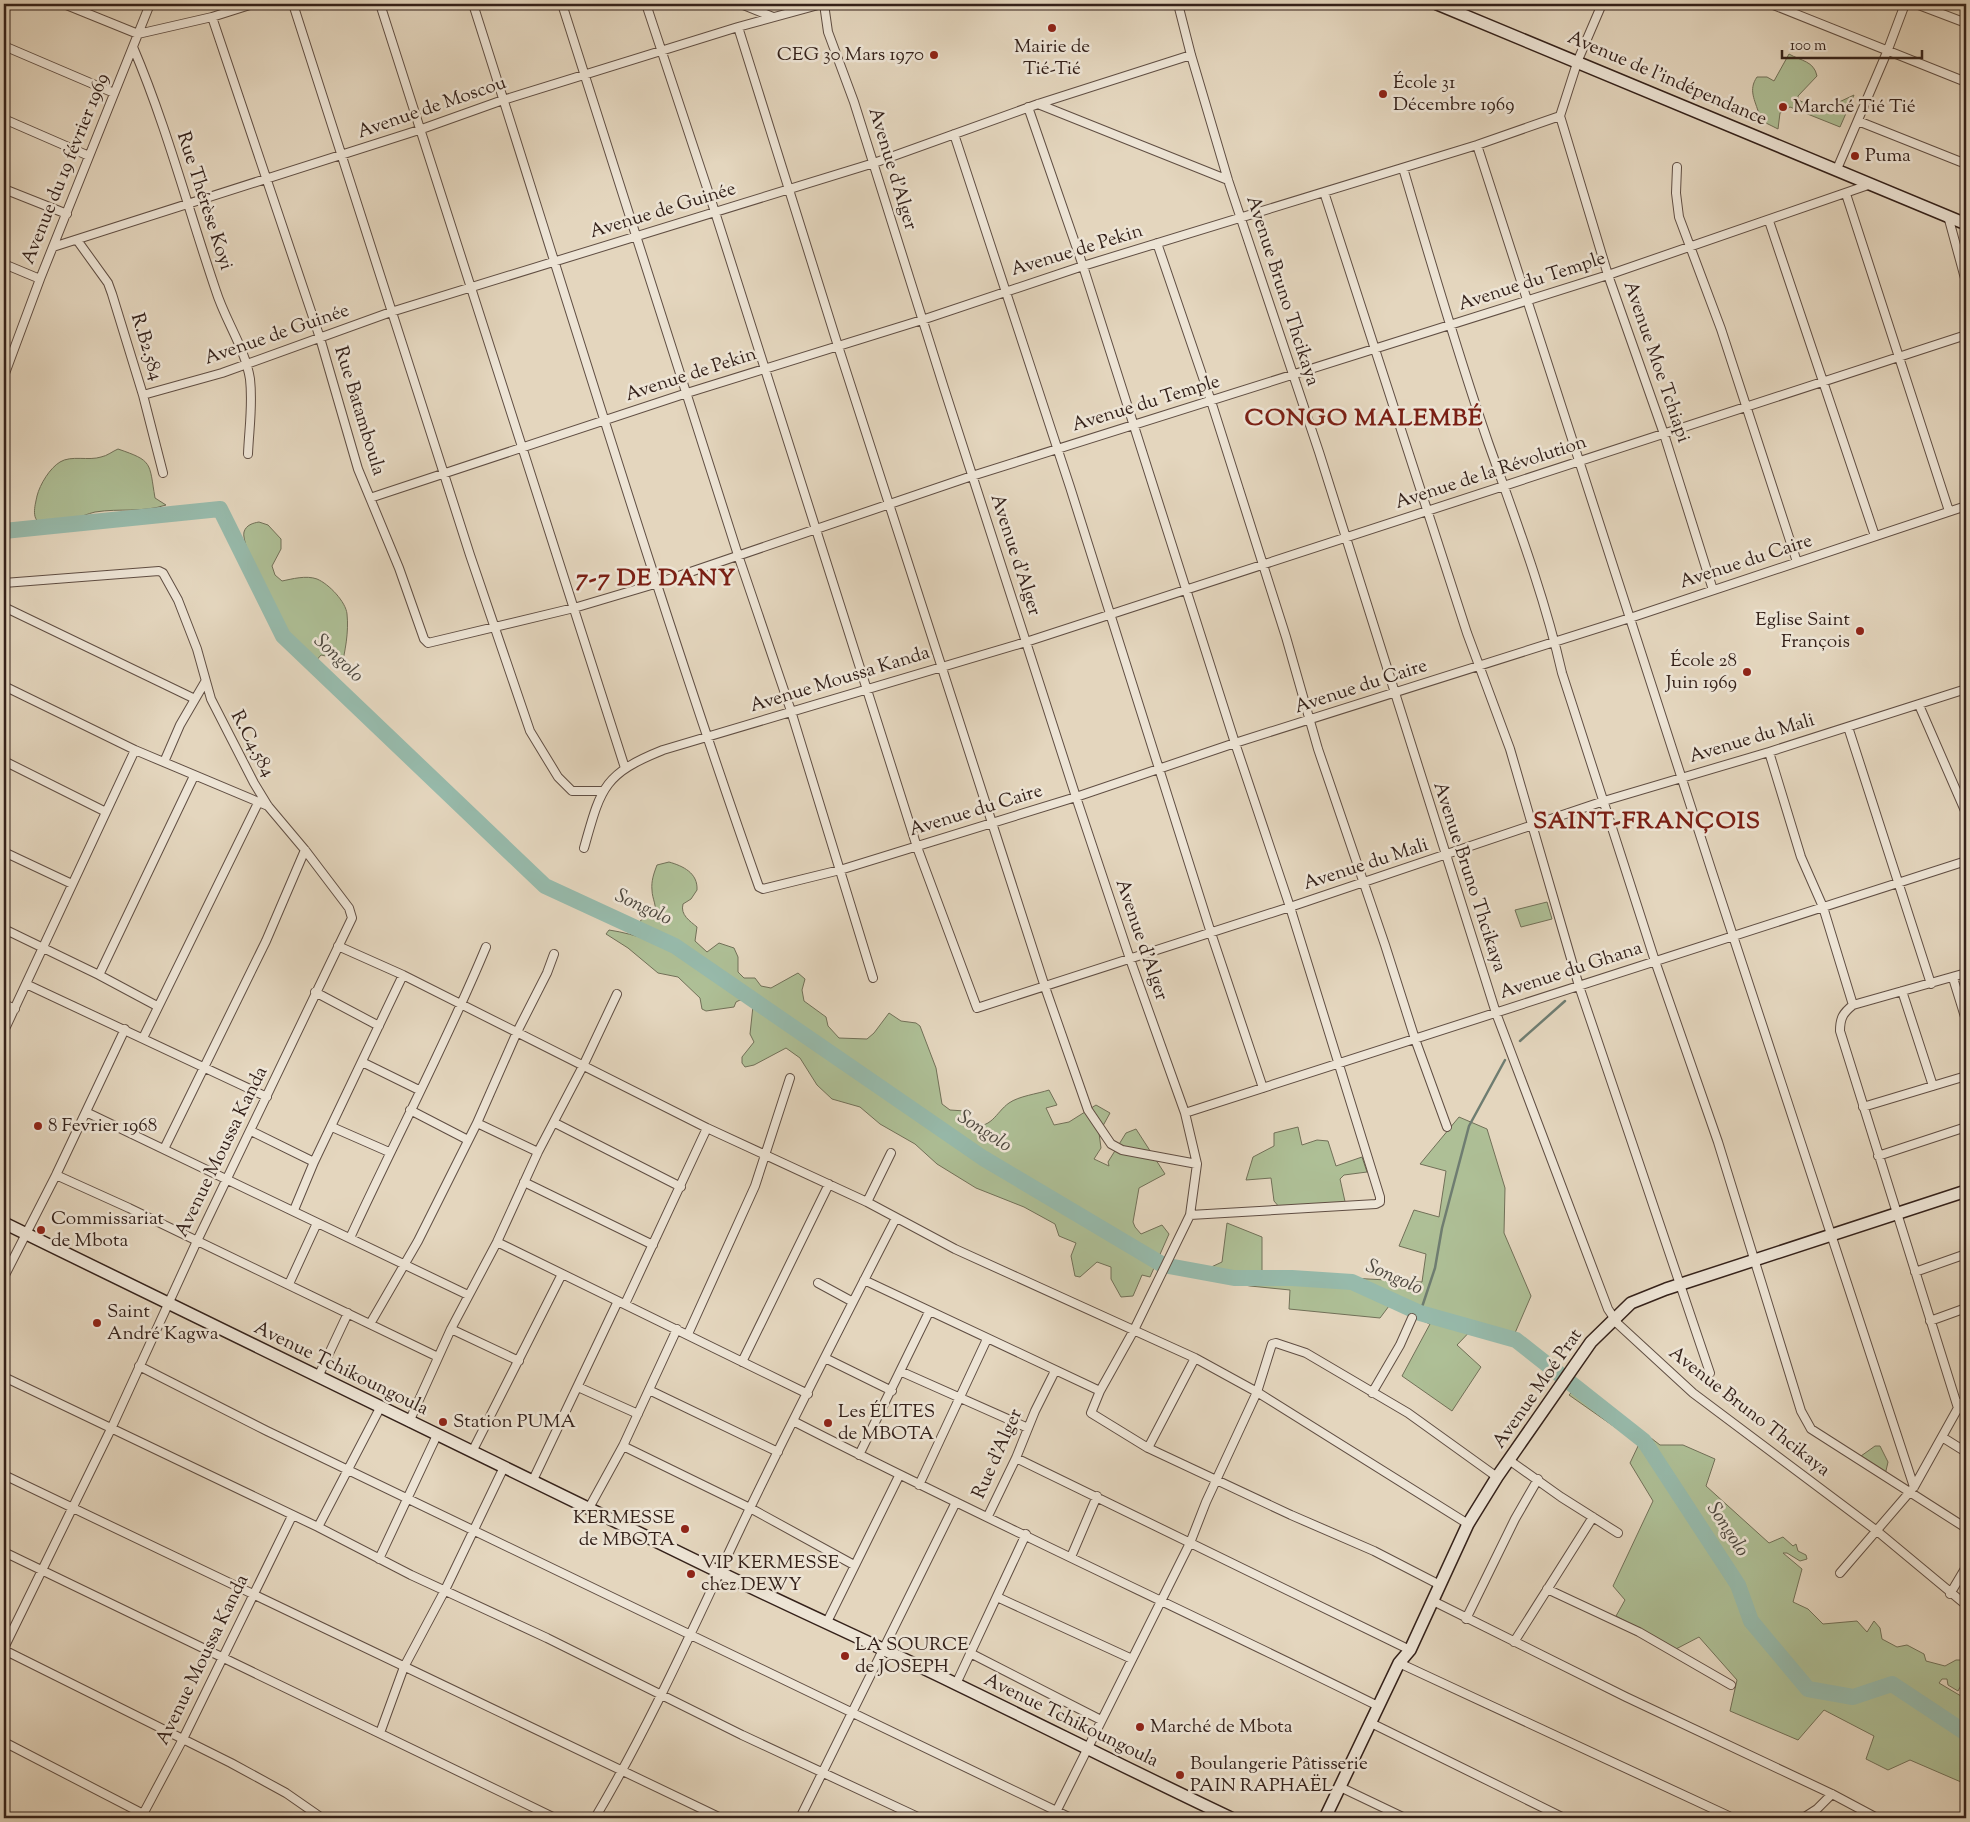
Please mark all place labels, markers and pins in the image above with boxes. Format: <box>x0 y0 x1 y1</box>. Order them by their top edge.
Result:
marker: Mairie de Tié-Tié <box>1046 22 1058 34</box>
place label: Mairie de Tié-Tié <box>1014 34 1090 83</box>
place label: CEG 30 Mars 1970 <box>777 42 924 69</box>
marker: CEG 30 Mars 1970 <box>928 49 940 61</box>
place label: École 31 Décembre 1969 <box>1393 70 1514 119</box>
marker: École 31 Décembre 1969 <box>1377 88 1389 100</box>
place label: Marché Tié Tié <box>1793 94 1916 121</box>
marker: Marché Tié Tié <box>1777 101 1789 113</box>
place label: Puma <box>1865 143 1911 170</box>
marker: Puma <box>1849 150 1861 162</box>
place label: Eglise Saint François <box>1755 607 1850 656</box>
marker: Eglise Saint François <box>1854 625 1866 637</box>
place label: École 28 Juin 1969 <box>1665 648 1737 697</box>
marker: École 28 Juin 1969 <box>1741 666 1753 678</box>
place label: 8 Fevrier 1968 <box>48 1113 157 1140</box>
marker: 8 Fevrier 1968 <box>32 1120 44 1132</box>
place label: Commissariat de Mbota <box>51 1206 165 1255</box>
marker: Commissariat de Mbota <box>35 1224 47 1236</box>
place label: Saint André Kagwa <box>107 1299 219 1348</box>
marker: Saint André Kagwa <box>91 1317 103 1329</box>
place label: Les ÉLITES de MBOTA <box>838 1399 935 1448</box>
place label: Station PUMA <box>453 1409 577 1436</box>
marker: Station PUMA <box>437 1416 449 1428</box>
marker: Les ÉLITES de MBOTA <box>822 1417 834 1429</box>
place label: KERMESSE de MBOTA <box>573 1505 676 1554</box>
marker: KERMESSE de MBOTA <box>679 1523 691 1535</box>
place label: VIP KERMESSE chez DEWY <box>701 1550 840 1599</box>
marker: VIP KERMESSE chez DEWY <box>685 1568 697 1580</box>
place label: LA SOURCE de JOSEPH <box>855 1632 969 1681</box>
marker: LA SOURCE de JOSEPH <box>839 1650 851 1662</box>
place label: Marché de Mbota <box>1150 1714 1293 1741</box>
marker: Marché de Mbota <box>1134 1721 1146 1733</box>
place label: Boulangerie Pâtisserie PAIN RAPHAËL <box>1190 1751 1368 1800</box>
marker: Boulangerie Pâtisserie PAIN RAPHAËL <box>1174 1769 1186 1781</box>

